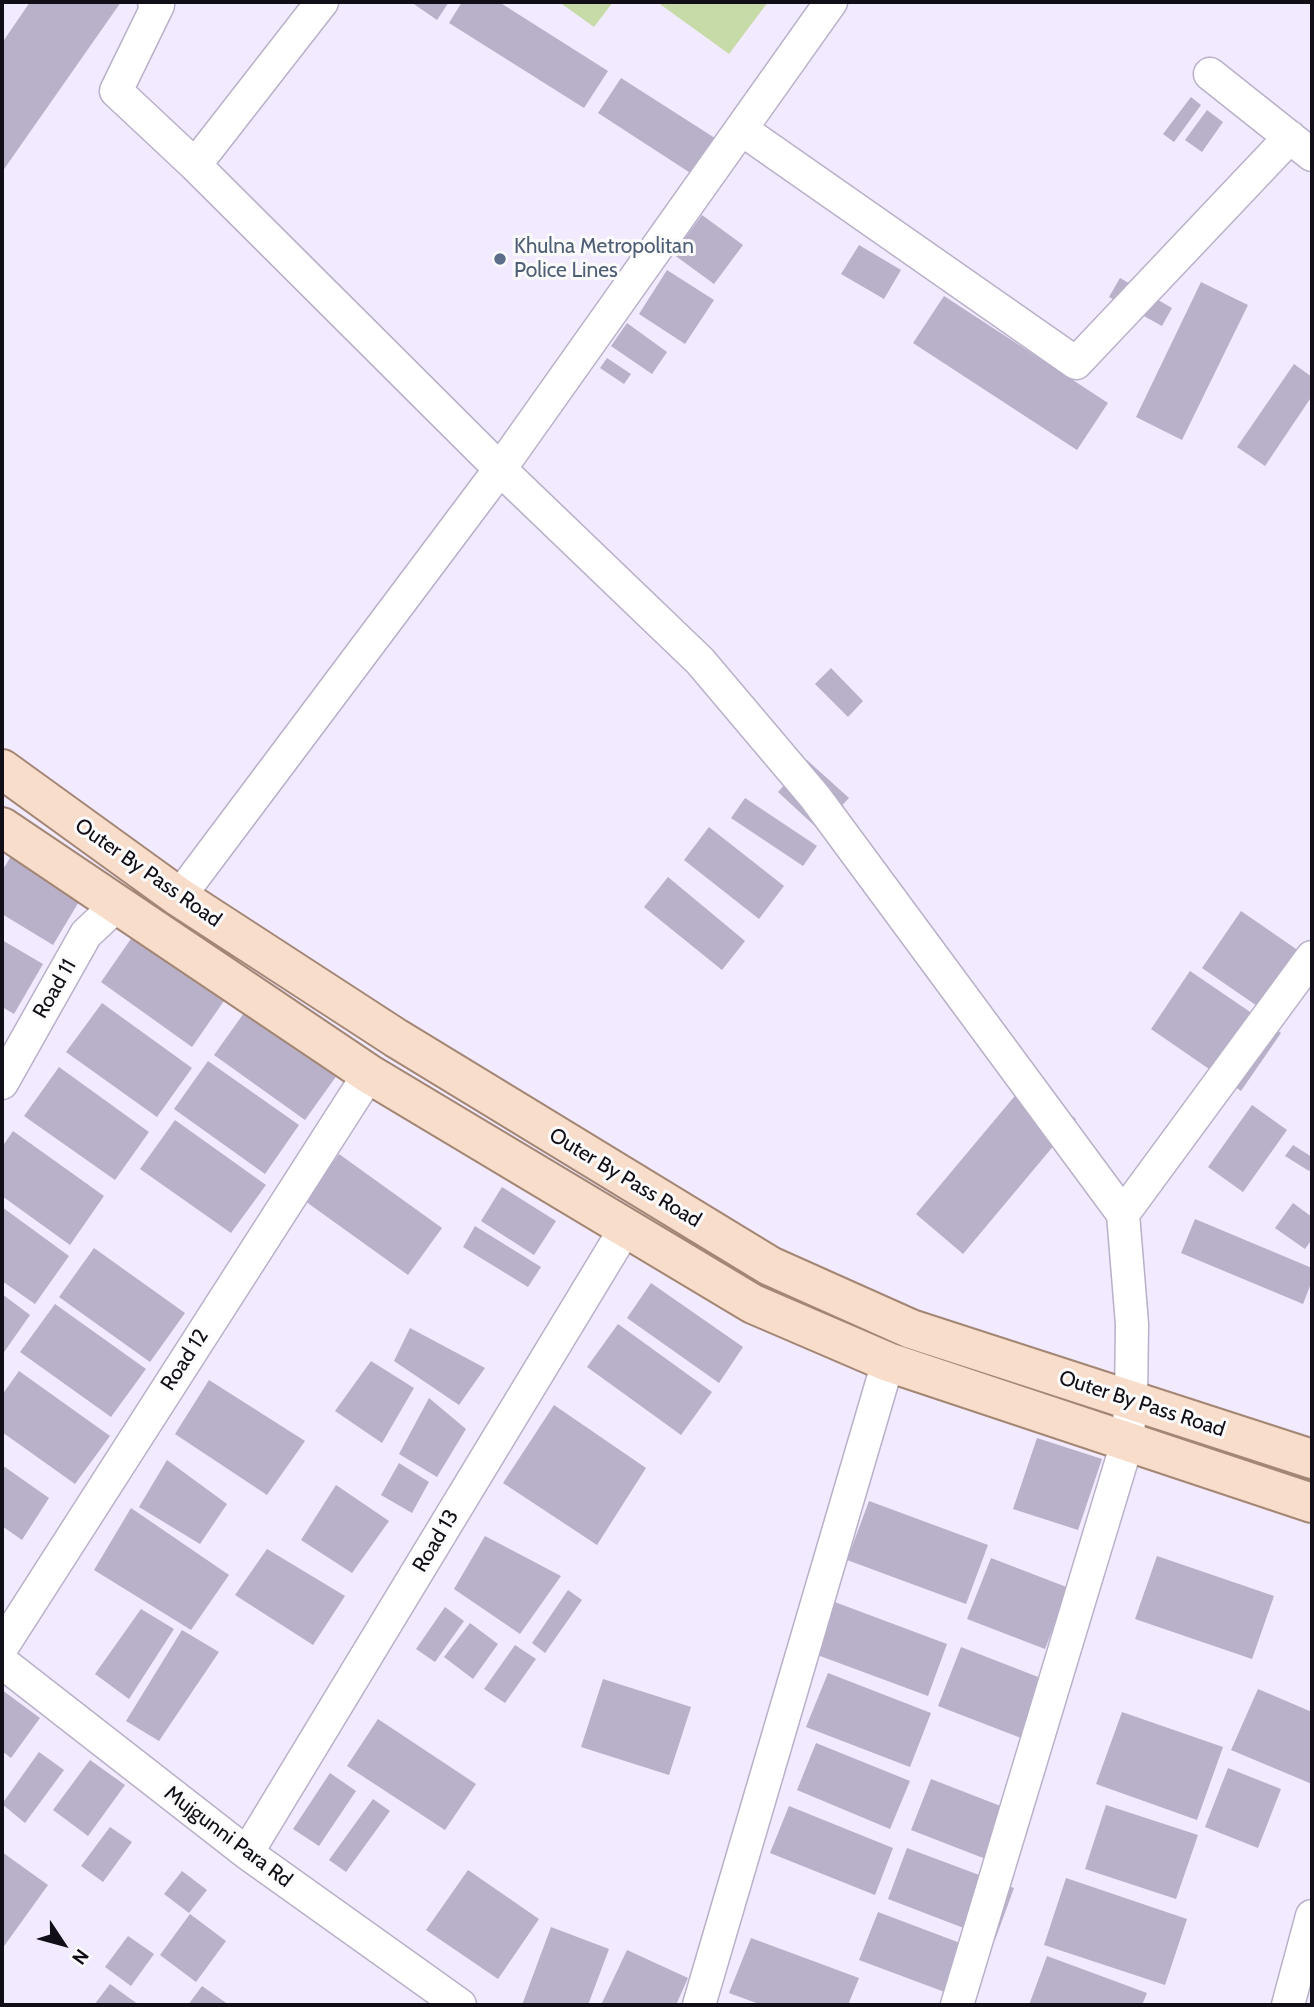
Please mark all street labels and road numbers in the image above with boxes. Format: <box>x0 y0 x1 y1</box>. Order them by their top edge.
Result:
street label: Outer By Pass Road <box>70 813 226 933</box>
street label: Road 11 <box>28 955 82 1023</box>
street label: Outer By Pass Road <box>544 1123 706 1233</box>
street label: Road 12 <box>156 1325 214 1395</box>
street label: Outer By Pass Road <box>1056 1365 1228 1443</box>
street label: Road 13 <box>408 1505 464 1577</box>
street label: Mujgunni Para Rd <box>159 1781 297 1893</box>

